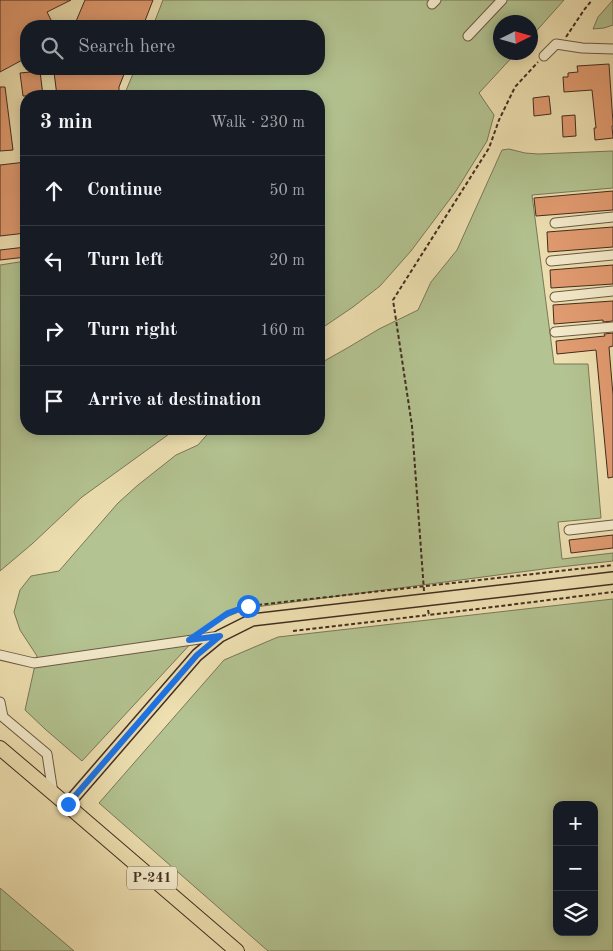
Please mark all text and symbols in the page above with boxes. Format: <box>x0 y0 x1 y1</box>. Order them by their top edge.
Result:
north arrow <box>493 15 538 60</box>
search box <box>20 20 325 75</box>
icon: search <box>38 34 66 62</box>
text: Search here <box>78 38 175 57</box>
text: 3 min <box>40 112 93 133</box>
text: Walk · 230 m <box>210 115 305 131</box>
icon: ahead <box>40 177 68 205</box>
text: Continue <box>87 181 162 200</box>
text: 50 m <box>269 183 305 199</box>
icon: left <box>40 247 68 275</box>
text: Turn left <box>87 251 164 270</box>
text: 20 m <box>269 253 305 269</box>
icon: right <box>40 317 68 345</box>
text: Turn right <box>87 321 177 340</box>
text: 160 m <box>260 323 305 339</box>
icon: arrive <box>40 387 68 415</box>
text: Arrive at destination <box>87 391 261 410</box>
route start <box>237 595 260 618</box>
route end <box>57 793 80 816</box>
map controls <box>553 801 598 936</box>
button: + <box>553 801 598 846</box>
button: − <box>553 846 598 891</box>
road number: Р-241 <box>127 866 177 890</box>
button: layers <box>553 891 598 936</box>

